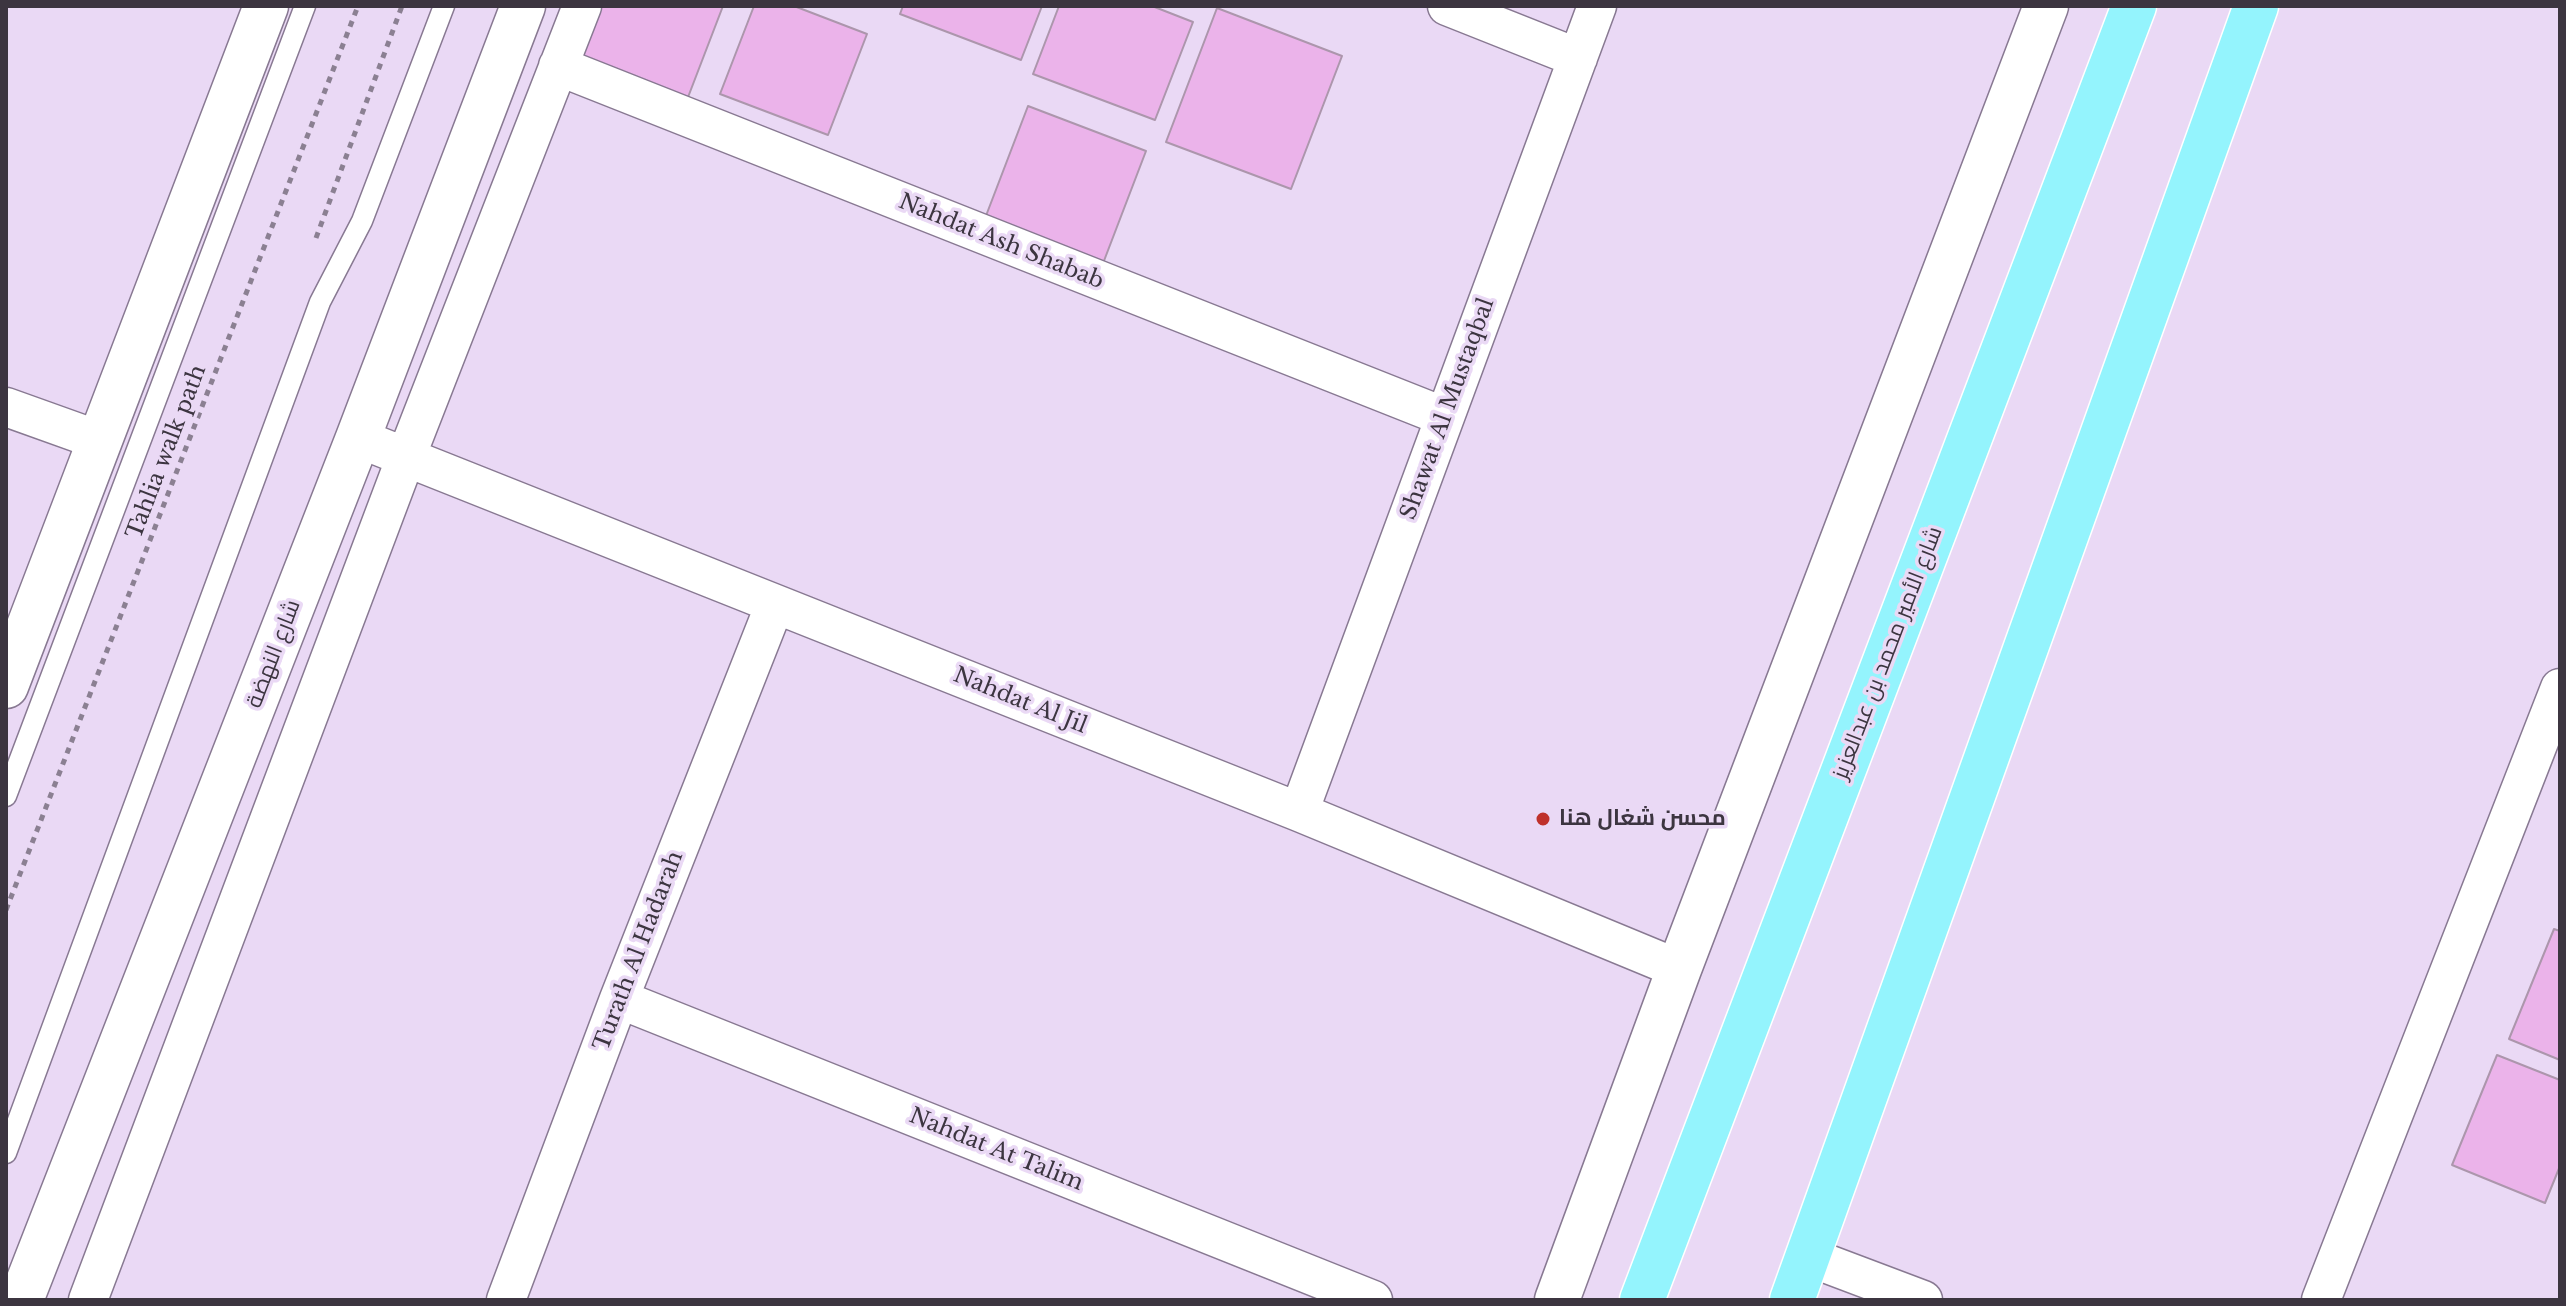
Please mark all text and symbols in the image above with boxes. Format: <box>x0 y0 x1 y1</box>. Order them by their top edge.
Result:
street label: Nahdat Ash Shabab <box>895 189 1107 295</box>
street label: Shawat Al Mustaqbal <box>1396 295 1500 523</box>
street label: Tahlia walk path <box>122 361 212 543</box>
street label: شارع الأمير محمد بن عبدالعزيز <box>1828 523 1948 783</box>
street label: شارع النهضة <box>241 596 307 712</box>
street label: Nahdat Al Jil <box>949 662 1091 740</box>
place label: محسن شغال هنا <box>1559 806 1726 832</box>
marker: محسن شغال هنا <box>1534 810 1552 828</box>
street label: Turath Al Hadarah <box>589 848 689 1054</box>
street label: Nahdat At Talim <box>905 1103 1087 1197</box>

